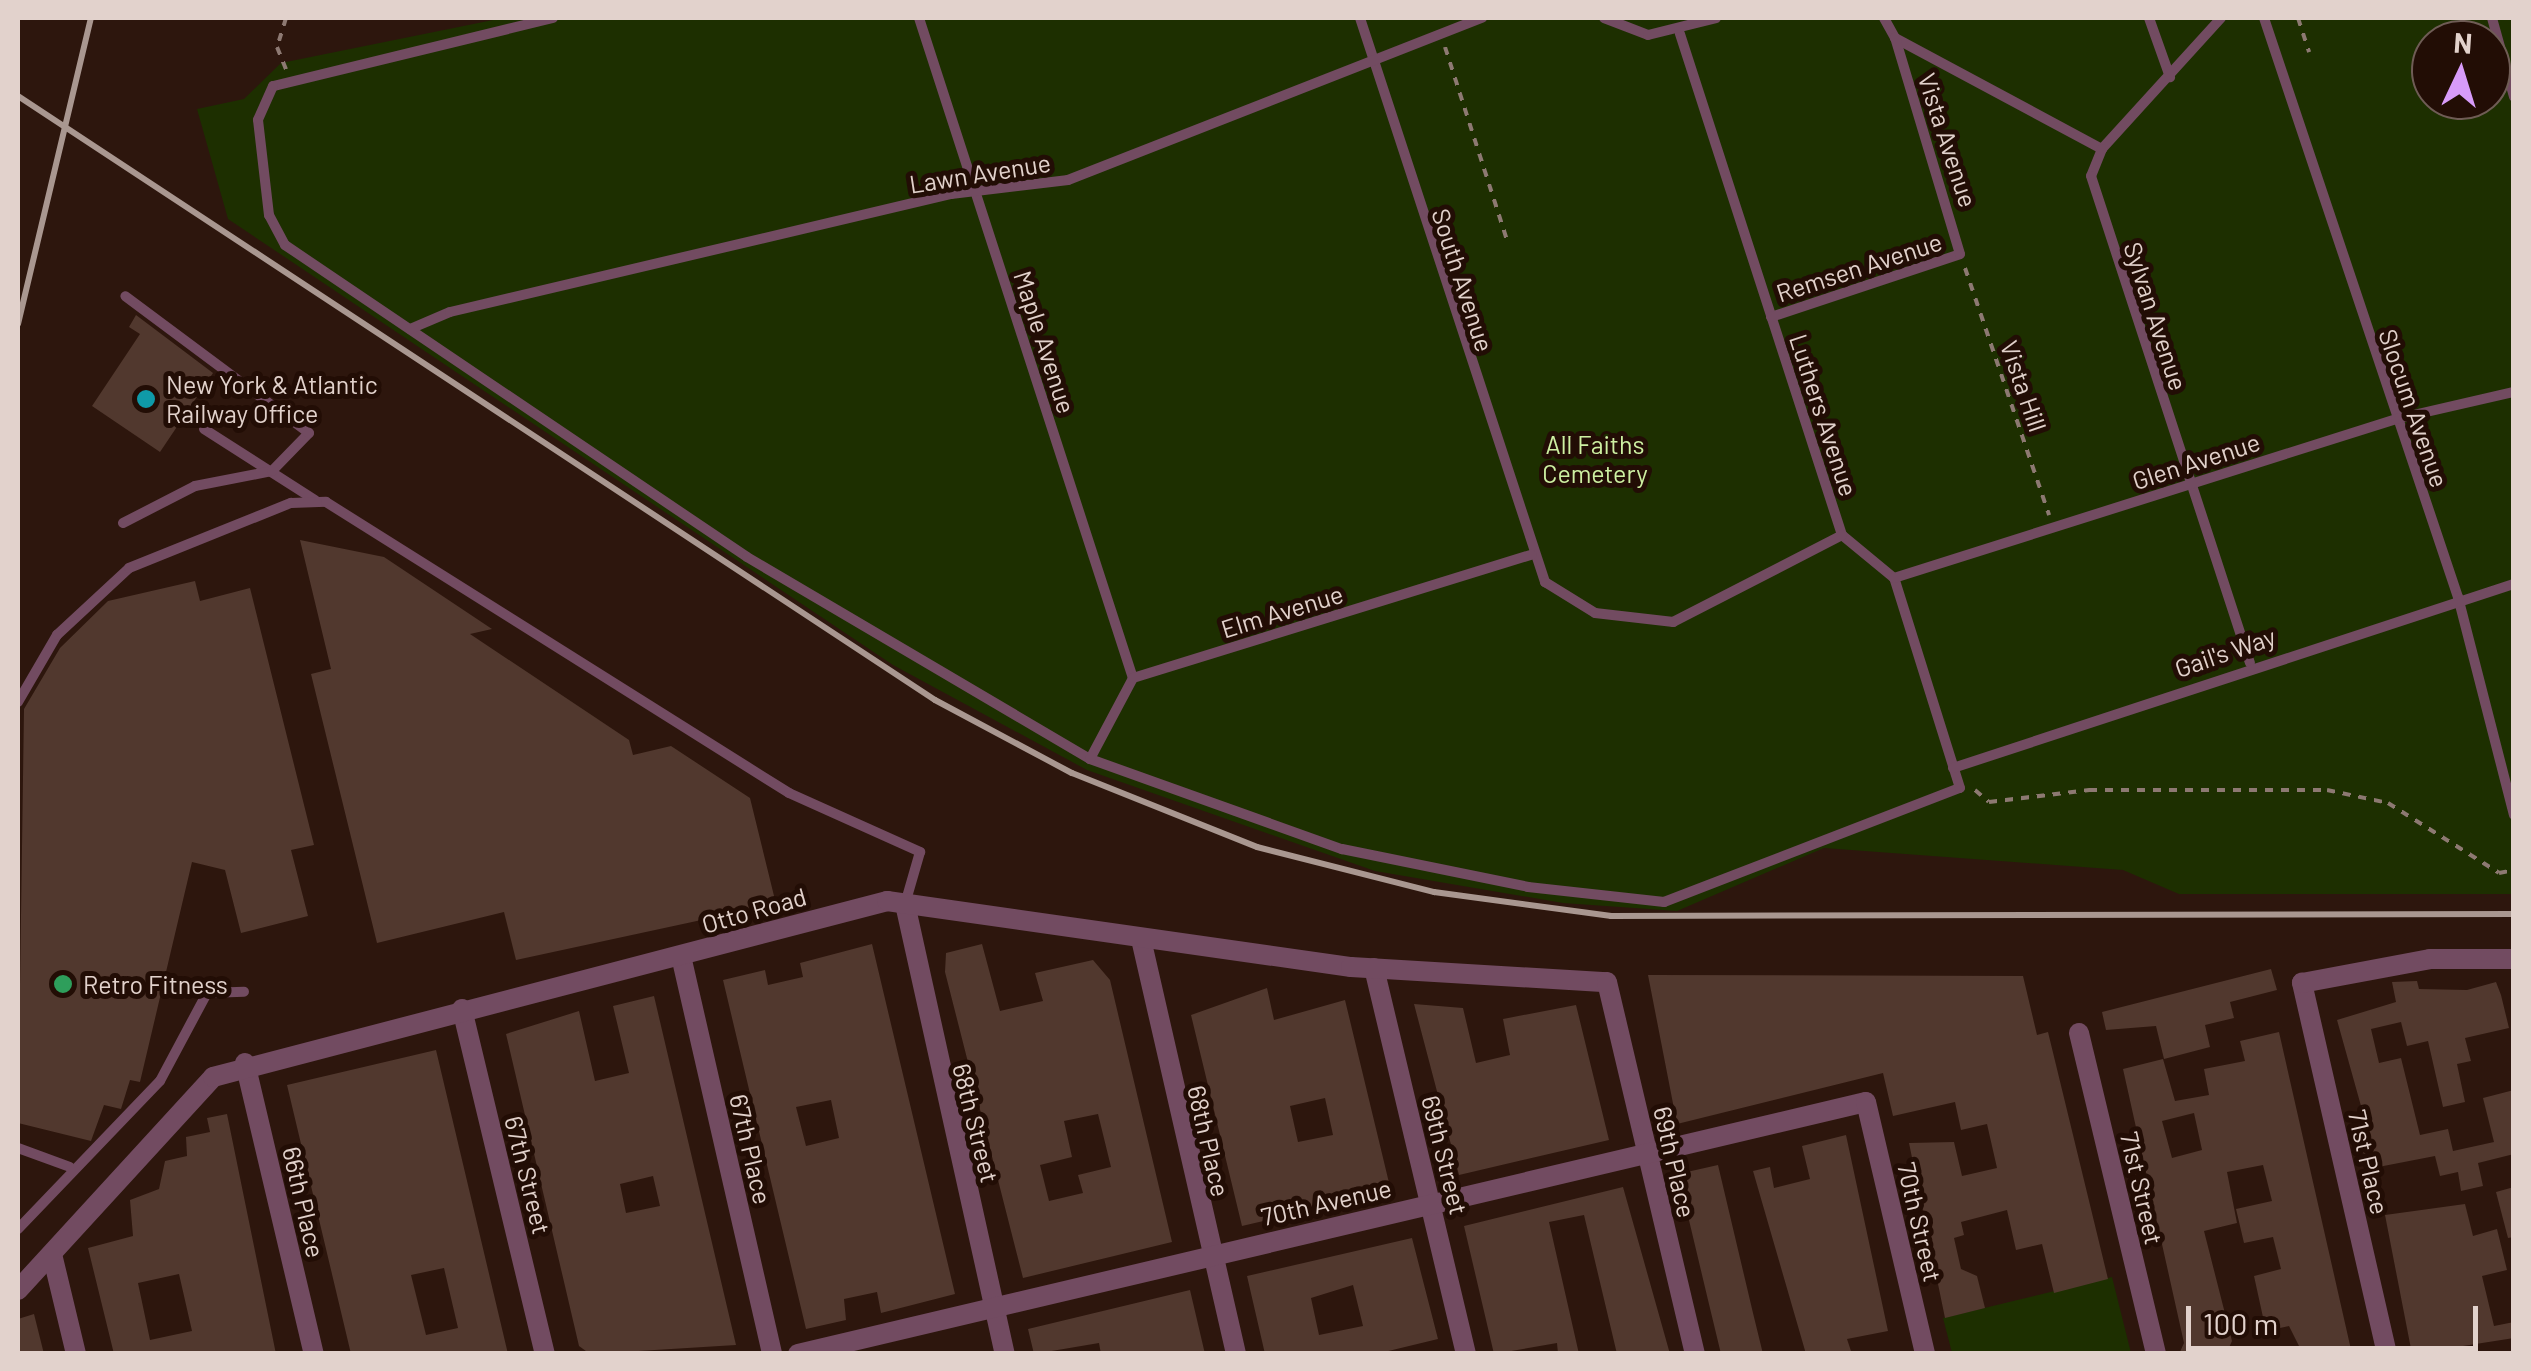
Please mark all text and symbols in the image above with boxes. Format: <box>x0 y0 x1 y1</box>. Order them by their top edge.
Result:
north arrow <box>2411 20 2511 120</box>
text: N <box>2452 24 2473 60</box>
street label: Vista Avenue <box>1912 69 1984 211</box>
street label: Lawn Avenue <box>907 147 1053 199</box>
street label: South Avenue <box>1426 205 1500 355</box>
street label: Remsen Avenue <box>1772 226 1946 308</box>
street label: Sylvan Avenue <box>2118 238 2194 394</box>
street label: Maple Avenue <box>1008 267 1082 417</box>
street label: Slocum Avenue <box>2373 325 2455 491</box>
street label: Luthers Avenue <box>1784 330 1864 500</box>
street label: Vista Hill <box>1994 337 2054 435</box>
place label: New York & Atlantic Railway Office <box>166 370 378 429</box>
marker: New York & Atlantic Railway Office <box>135 388 157 410</box>
street label: Glen Avenue <box>2128 426 2264 496</box>
park label: All Faiths Cemetery <box>1542 430 1648 489</box>
street label: Elm Avenue <box>1217 578 1347 644</box>
street label: Gail's Way <box>2171 621 2279 683</box>
street label: Otto Road <box>698 881 810 939</box>
place label: Retro Fitness <box>83 969 228 999</box>
marker: Retro Fitness <box>52 973 74 995</box>
street label: 68th Street <box>947 1060 1005 1186</box>
street label: 68th Place <box>1182 1083 1236 1199</box>
street label: 67th Place <box>724 1091 778 1207</box>
street label: 69th Street <box>1416 1092 1474 1218</box>
street label: 69th Place <box>1648 1104 1702 1220</box>
street label: 71st Place <box>2342 1107 2396 1217</box>
street label: 67th Street <box>499 1113 557 1237</box>
street label: 71st Street <box>2114 1129 2170 1247</box>
street label: 66th Place <box>277 1144 331 1260</box>
street label: 70th Street <box>1892 1159 1948 1285</box>
street label: 70th Avenue <box>1258 1172 1394 1232</box>
scale bar <box>2191 1286 2484 1348</box>
text: 100 m <box>2203 1305 2278 1341</box>

